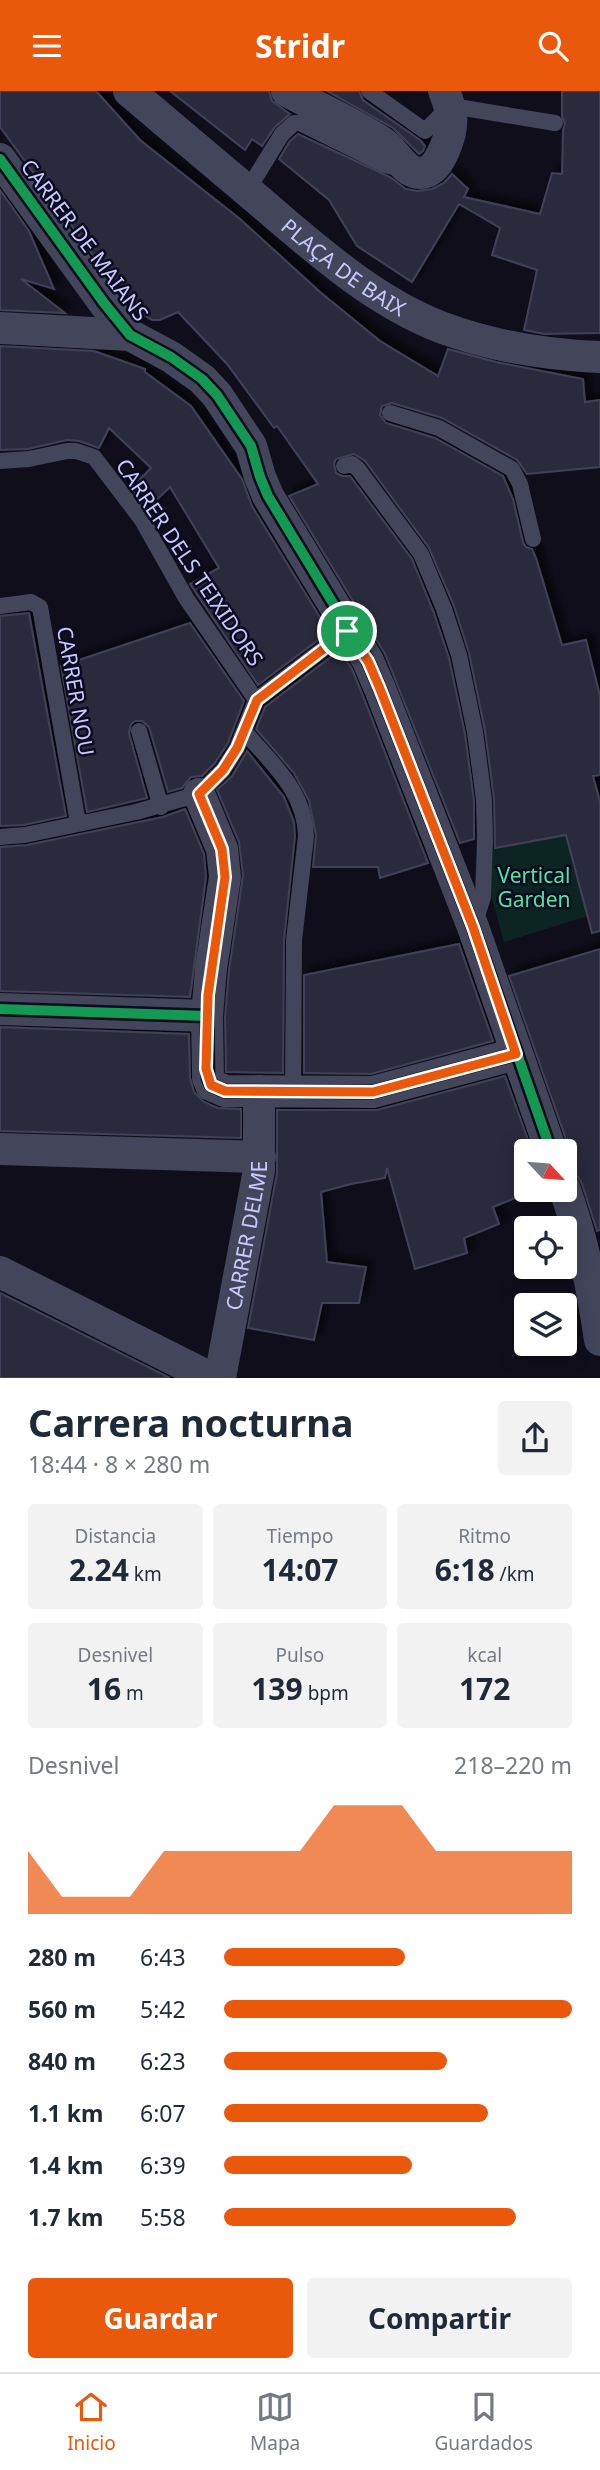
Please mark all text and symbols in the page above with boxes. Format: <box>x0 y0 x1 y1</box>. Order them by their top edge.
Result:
text: Stridr <box>255 24 345 67</box>
icon: menu <box>28 27 66 65</box>
icon: search <box>534 27 572 65</box>
street label: CARRER DE MAIANS <box>15 153 155 327</box>
street label: PLAÇA DE BAIX <box>276 212 411 323</box>
street label: CARRER DELS TEIXIDORS <box>110 453 270 671</box>
pin <box>317 601 377 661</box>
icon: arrive <box>328 612 366 650</box>
street label: CARRER NOU <box>51 624 101 758</box>
park label: Vertical Garden <box>497 861 571 913</box>
north arrow <box>514 1139 578 1202</box>
map controls <box>514 1139 577 1356</box>
street label: CARRER DELME <box>219 1161 273 1313</box>
button: locate <box>514 1216 577 1279</box>
button: layers <box>514 1293 577 1356</box>
text: Carrera nocturna <box>28 1396 354 1448</box>
button: share <box>498 1401 572 1475</box>
text: 18:44 · 8 × 280 m <box>28 1448 210 1480</box>
text: Distancia <box>74 1523 156 1549</box>
text: Tiempo <box>266 1523 334 1549</box>
text: Ritmo <box>458 1523 511 1549</box>
text: 2.24 <box>69 1549 129 1590</box>
text: 14:07 <box>261 1549 339 1590</box>
text: 6:18 <box>435 1549 495 1590</box>
text: km <box>129 1561 162 1587</box>
text: /km <box>495 1561 535 1587</box>
text: Desnivel <box>78 1642 153 1668</box>
text: Pulso <box>276 1642 324 1668</box>
text: kcal <box>467 1642 502 1668</box>
text: 16 <box>87 1668 121 1709</box>
text: 139 <box>251 1668 303 1709</box>
text: 172 <box>459 1668 510 1709</box>
text: m <box>121 1680 144 1706</box>
text: bpm <box>303 1680 349 1706</box>
text: Desnivel <box>28 1749 120 1781</box>
text: 218–220 m <box>454 1749 572 1781</box>
text: 280 m <box>28 1941 96 1973</box>
text: 6:43 <box>140 1941 186 1973</box>
text: 560 m <box>28 1993 96 2025</box>
text: 5:42 <box>140 1993 186 2025</box>
text: 840 m <box>28 2045 96 2077</box>
text: 6:23 <box>140 2045 186 2077</box>
text: 1.1 km <box>28 2097 103 2129</box>
text: 6:07 <box>140 2097 186 2129</box>
text: 1.4 km <box>28 2149 103 2181</box>
text: 6:39 <box>140 2149 186 2181</box>
text: 1.7 km <box>28 2201 103 2233</box>
text: 5:58 <box>140 2201 186 2233</box>
button: Guardar <box>28 2278 293 2358</box>
button: Compartir <box>307 2278 572 2358</box>
tab: Inicio <box>67 2388 116 2456</box>
tab: Mapa <box>250 2388 300 2456</box>
tab: Guardados <box>435 2388 533 2456</box>

